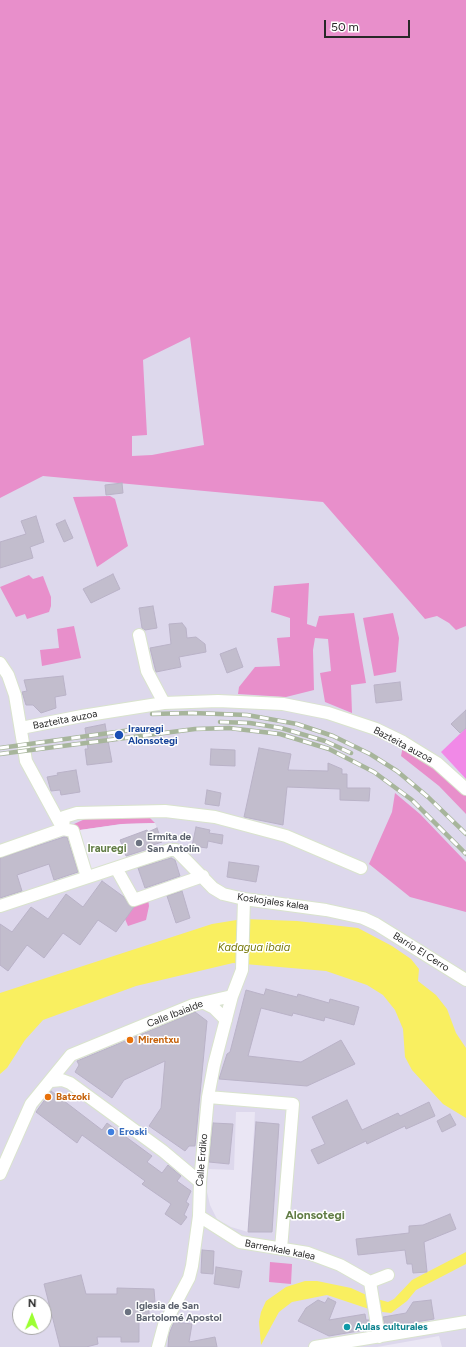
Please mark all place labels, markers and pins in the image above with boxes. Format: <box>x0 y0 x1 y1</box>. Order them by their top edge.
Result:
place label: Irauregi Alonsotegi <box>128 723 178 746</box>
marker: Irauregi Alonsotegi <box>113 729 125 741</box>
place label: Ermita de San Antolín <box>147 831 200 854</box>
marker: Ermita de San Antolín <box>134 838 144 848</box>
place label: Mirentxu <box>138 1034 179 1046</box>
marker: Mirentxu <box>125 1035 135 1045</box>
place label: Batzoki <box>56 1091 90 1103</box>
marker: Batzoki <box>43 1092 53 1102</box>
place label: Eroski <box>119 1126 147 1138</box>
marker: Eroski <box>106 1127 116 1137</box>
place label: Iglesia de San Bartolomé Apostol <box>136 1300 222 1324</box>
marker: Iglesia de San Bartolomé Apostol <box>123 1307 133 1317</box>
place label: Aulas culturales <box>355 1321 428 1333</box>
marker: Aulas culturales <box>342 1322 352 1332</box>

